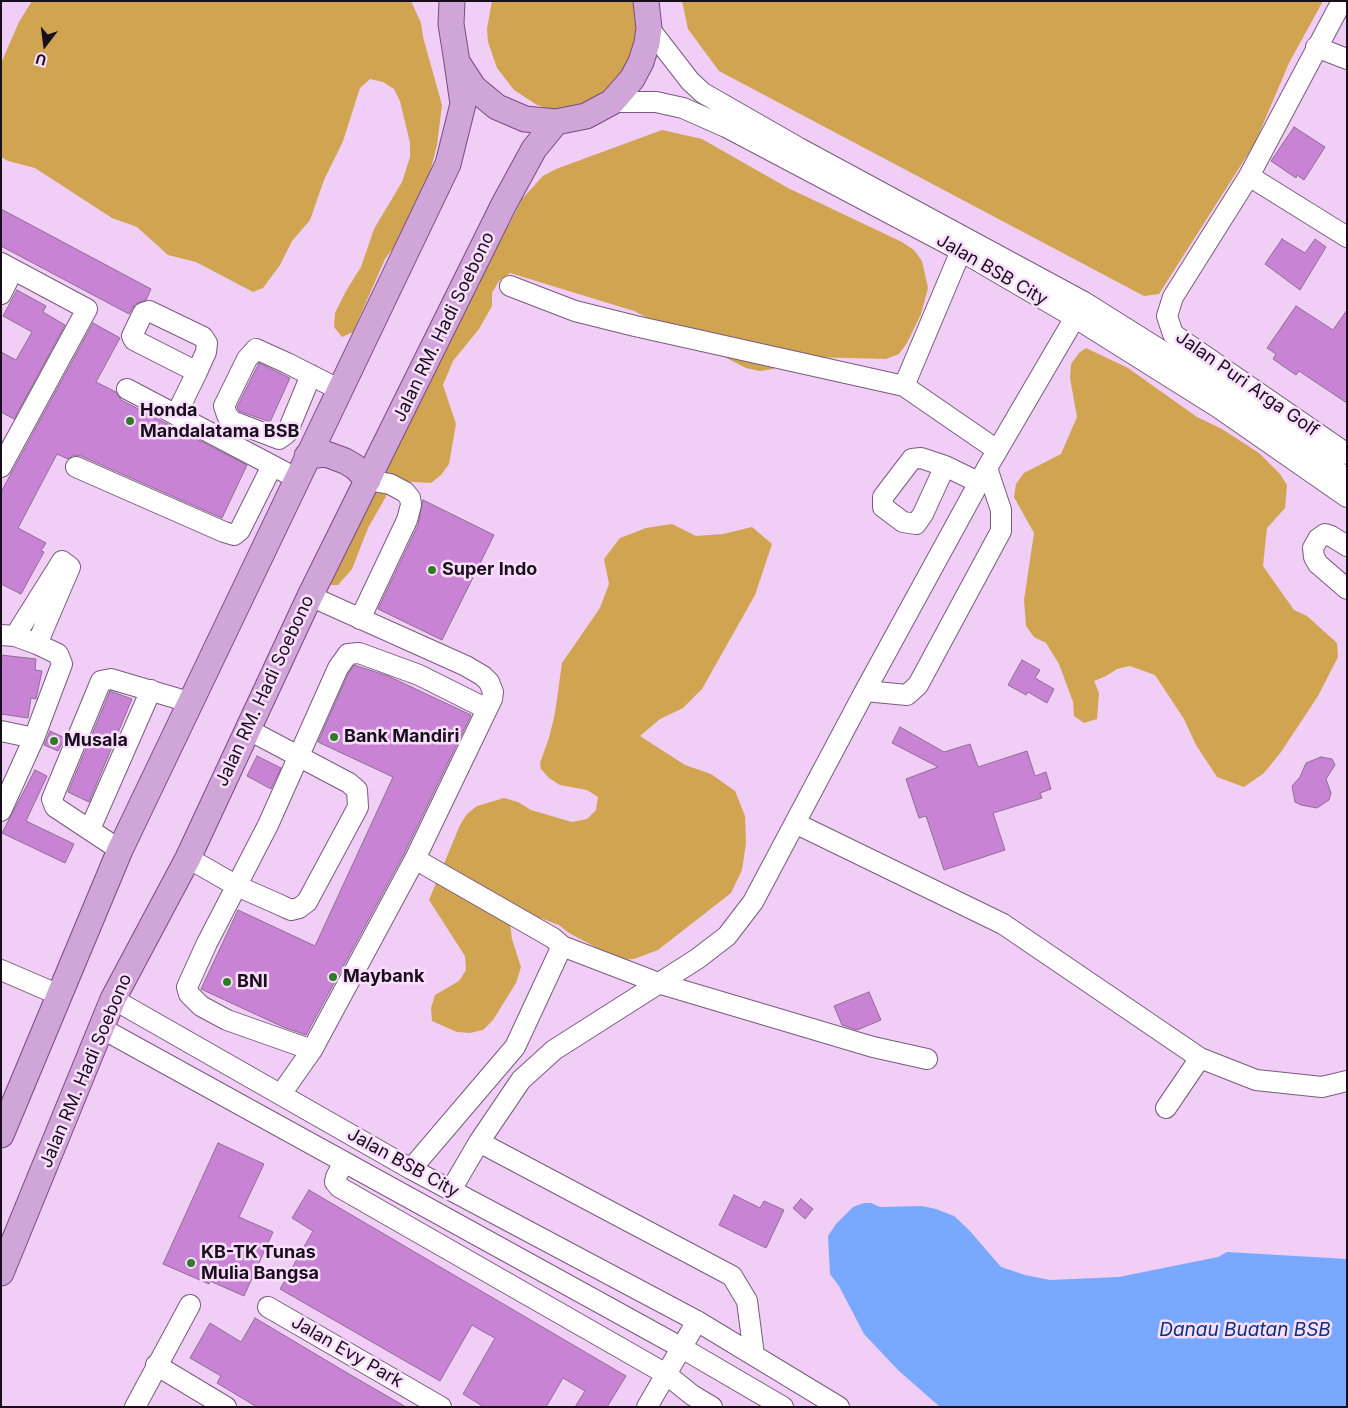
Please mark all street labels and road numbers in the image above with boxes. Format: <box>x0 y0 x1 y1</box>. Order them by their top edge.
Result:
street label: Jalan RM. Hadi Soebono <box>389 229 499 425</box>
street label: Jalan BSB City <box>933 230 1051 310</box>
street label: Jalan Puri Arga Golf <box>1171 327 1323 441</box>
street label: Jalan RM. Hadi Soebono <box>211 592 319 790</box>
street label: Jalan RM. Hadi Soebono <box>35 971 137 1171</box>
street label: Jalan BSB City <box>343 1123 463 1203</box>
street label: Jalan Evy Park <box>287 1311 407 1393</box>

